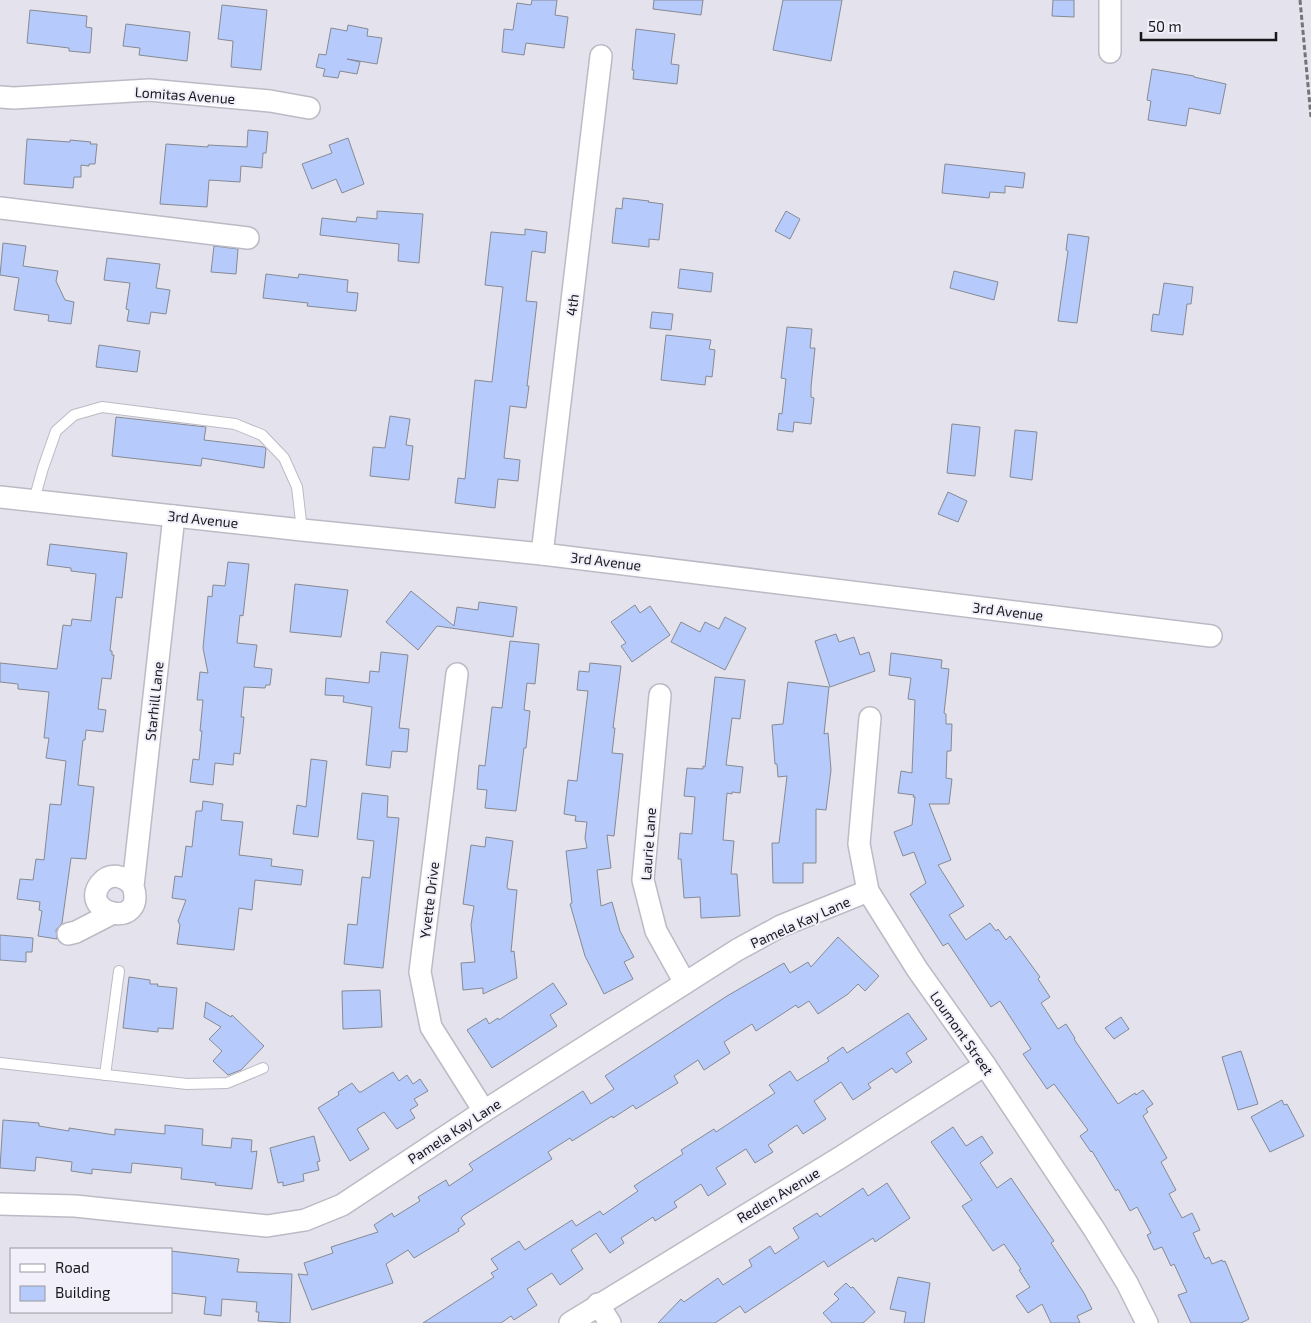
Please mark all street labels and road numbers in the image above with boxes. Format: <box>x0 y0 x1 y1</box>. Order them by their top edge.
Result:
street label: Lomitas Avenue <box>134 83 236 107</box>
street label: 4th <box>562 293 582 317</box>
street label: 3rd Avenue <box>167 507 239 531</box>
street label: 3rd Avenue <box>570 548 642 574</box>
street label: 3rd Avenue <box>972 598 1044 624</box>
street label: Starhill Lane <box>141 661 167 741</box>
street label: Laurie Lane <box>637 807 659 881</box>
street label: Yvette Drive <box>416 861 442 939</box>
street label: Pamela Kay Lane <box>748 892 852 952</box>
street label: Loumont Street <box>927 988 997 1078</box>
street label: Pamela Kay Lane <box>404 1095 504 1167</box>
street label: Redlen Avenue <box>733 1164 823 1226</box>

